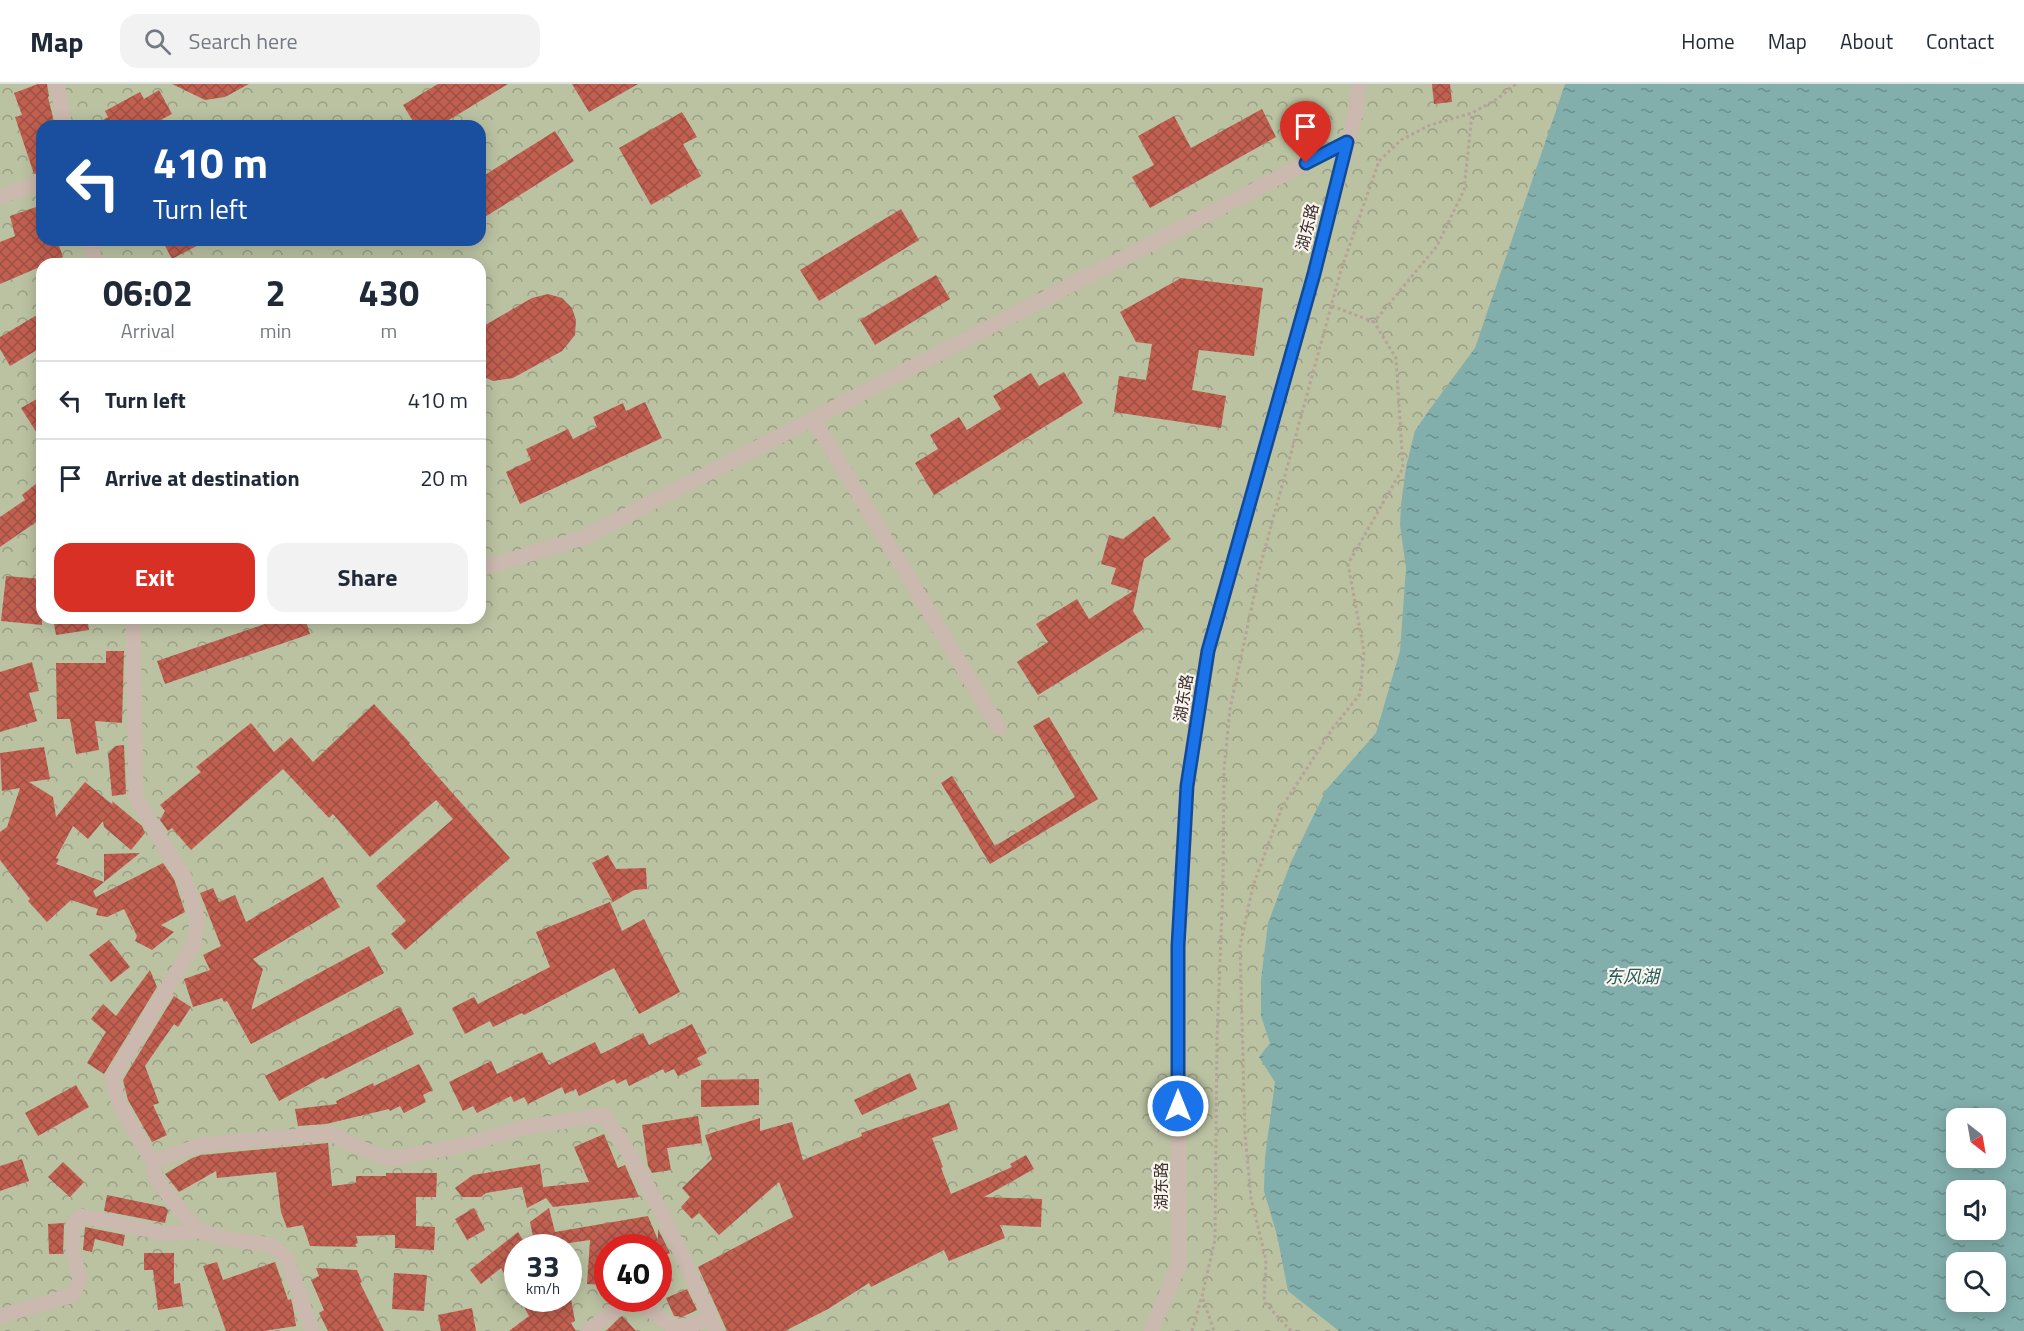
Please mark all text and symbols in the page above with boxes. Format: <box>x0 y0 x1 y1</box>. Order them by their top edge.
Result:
search box <box>120 14 540 68</box>
text: Map <box>30 20 84 63</box>
text: Search here <box>189 24 298 58</box>
icon: search <box>141 25 174 58</box>
text: Home <box>1681 25 1735 57</box>
text: Map <box>1768 25 1807 57</box>
text: About <box>1840 25 1893 57</box>
text: Contact <box>1926 25 1994 57</box>
pin <box>1280 101 1331 163</box>
icon: arrive <box>1289 110 1322 143</box>
text: 410 m <box>153 130 268 194</box>
icon: left <box>54 144 132 222</box>
text: Turn left <box>153 188 247 229</box>
street label: 湖东路 <box>1290 201 1324 253</box>
text: 06:02 <box>103 265 193 320</box>
text: 2 <box>266 265 286 320</box>
text: 430 <box>359 265 419 320</box>
text: Arrival <box>121 315 175 346</box>
text: min <box>260 315 292 346</box>
text: m <box>380 315 397 346</box>
text: Turn left <box>105 383 186 417</box>
text: 410 m <box>408 383 468 417</box>
icon: left <box>54 384 87 417</box>
text: Arrive at destination <box>105 461 300 495</box>
text: 20 m <box>420 461 468 495</box>
icon: arrive <box>54 462 87 495</box>
button: Exit <box>54 543 255 612</box>
button: Share <box>267 543 468 612</box>
street label: 湖东路 <box>1167 672 1199 724</box>
water label: 东风湖 <box>1605 963 1662 990</box>
position arrow <box>1146 1074 1210 1138</box>
north arrow <box>1946 1108 2006 1168</box>
map controls <box>1946 1108 2006 1312</box>
street label: 湖东路 <box>1149 1162 1173 1210</box>
button: sound <box>1946 1180 2006 1240</box>
speed limit sign: 40 <box>594 1234 672 1312</box>
text: 33 <box>526 1243 560 1289</box>
button: search <box>1946 1252 2006 1312</box>
text: km/h <box>526 1277 560 1300</box>

